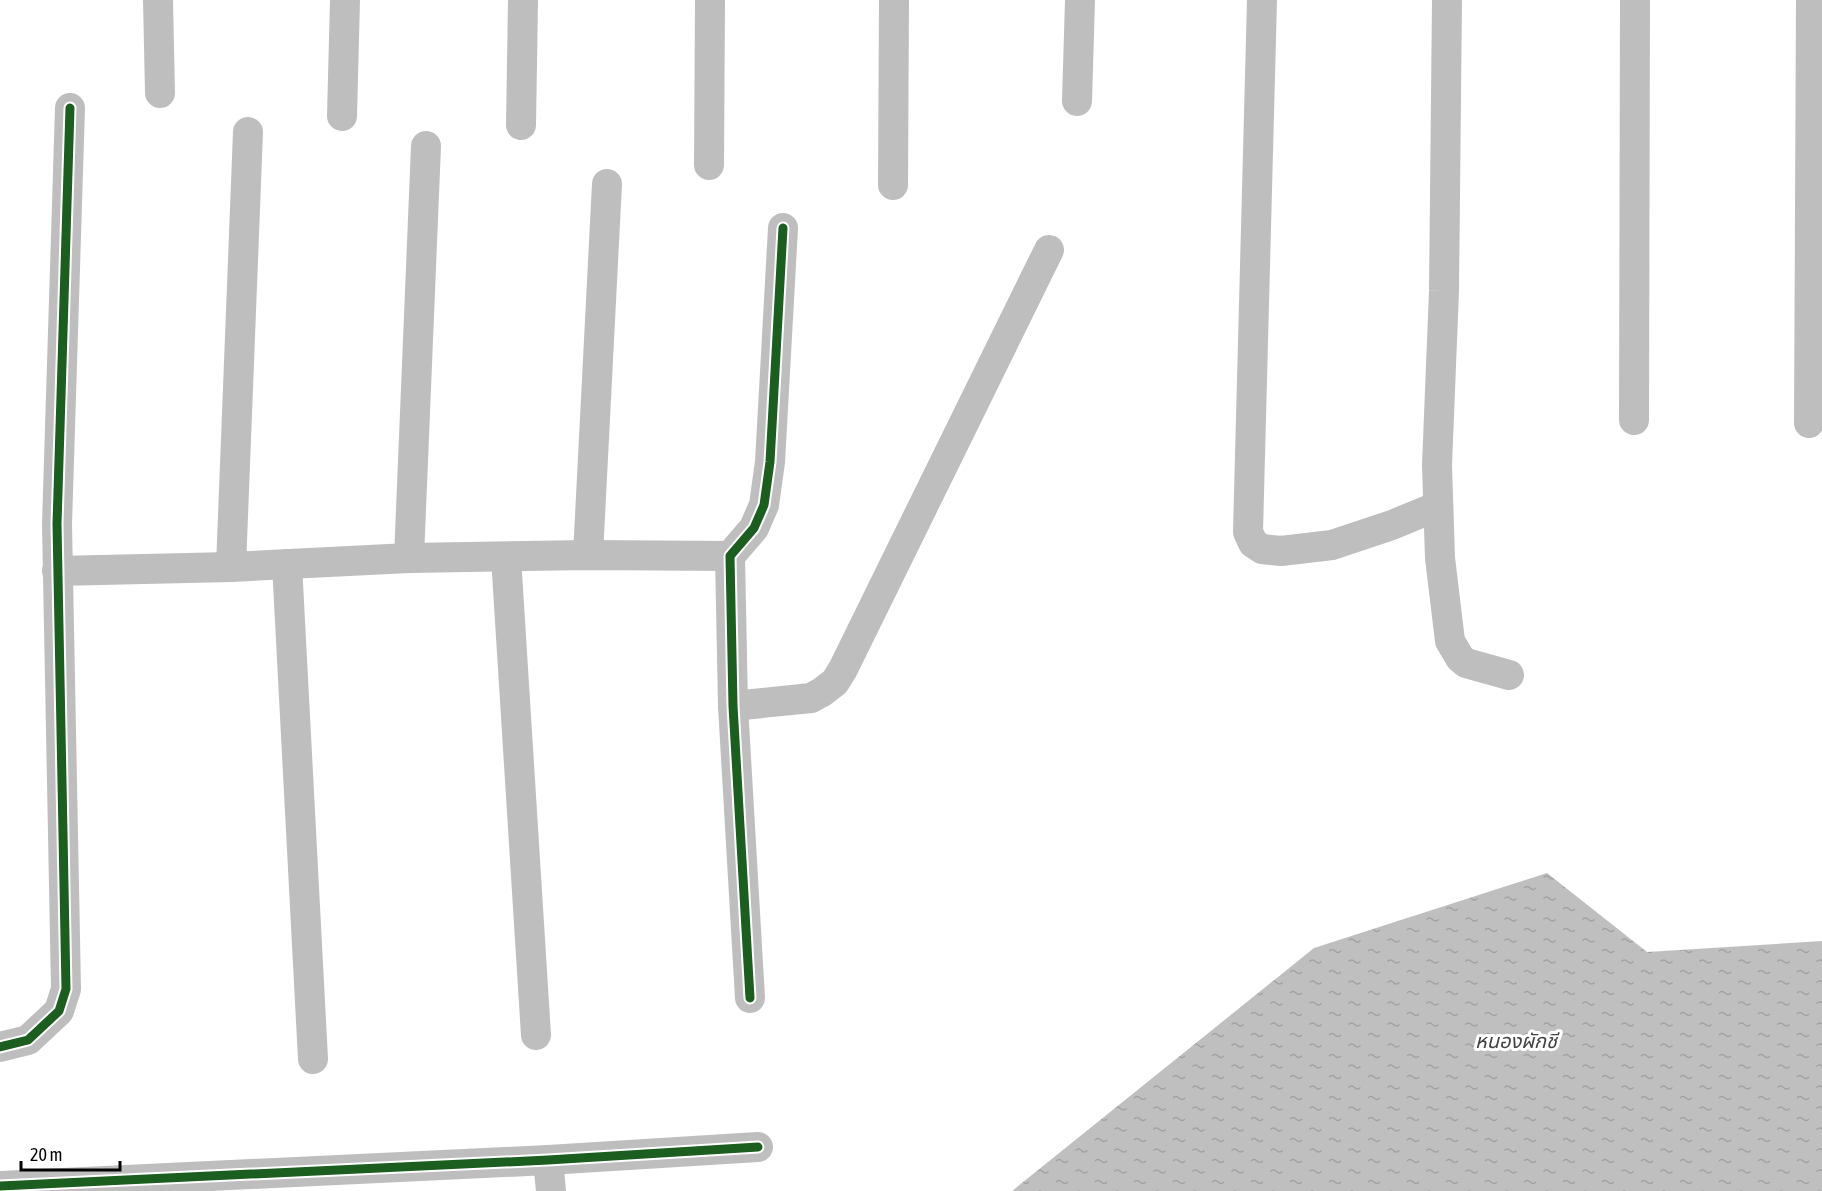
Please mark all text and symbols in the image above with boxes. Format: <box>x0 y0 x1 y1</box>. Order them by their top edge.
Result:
water label: หนองผักชี <box>1475 1029 1560 1052</box>
scale bar <box>21 1134 120 1172</box>
text: 20 m <box>30 1144 62 1165</box>

